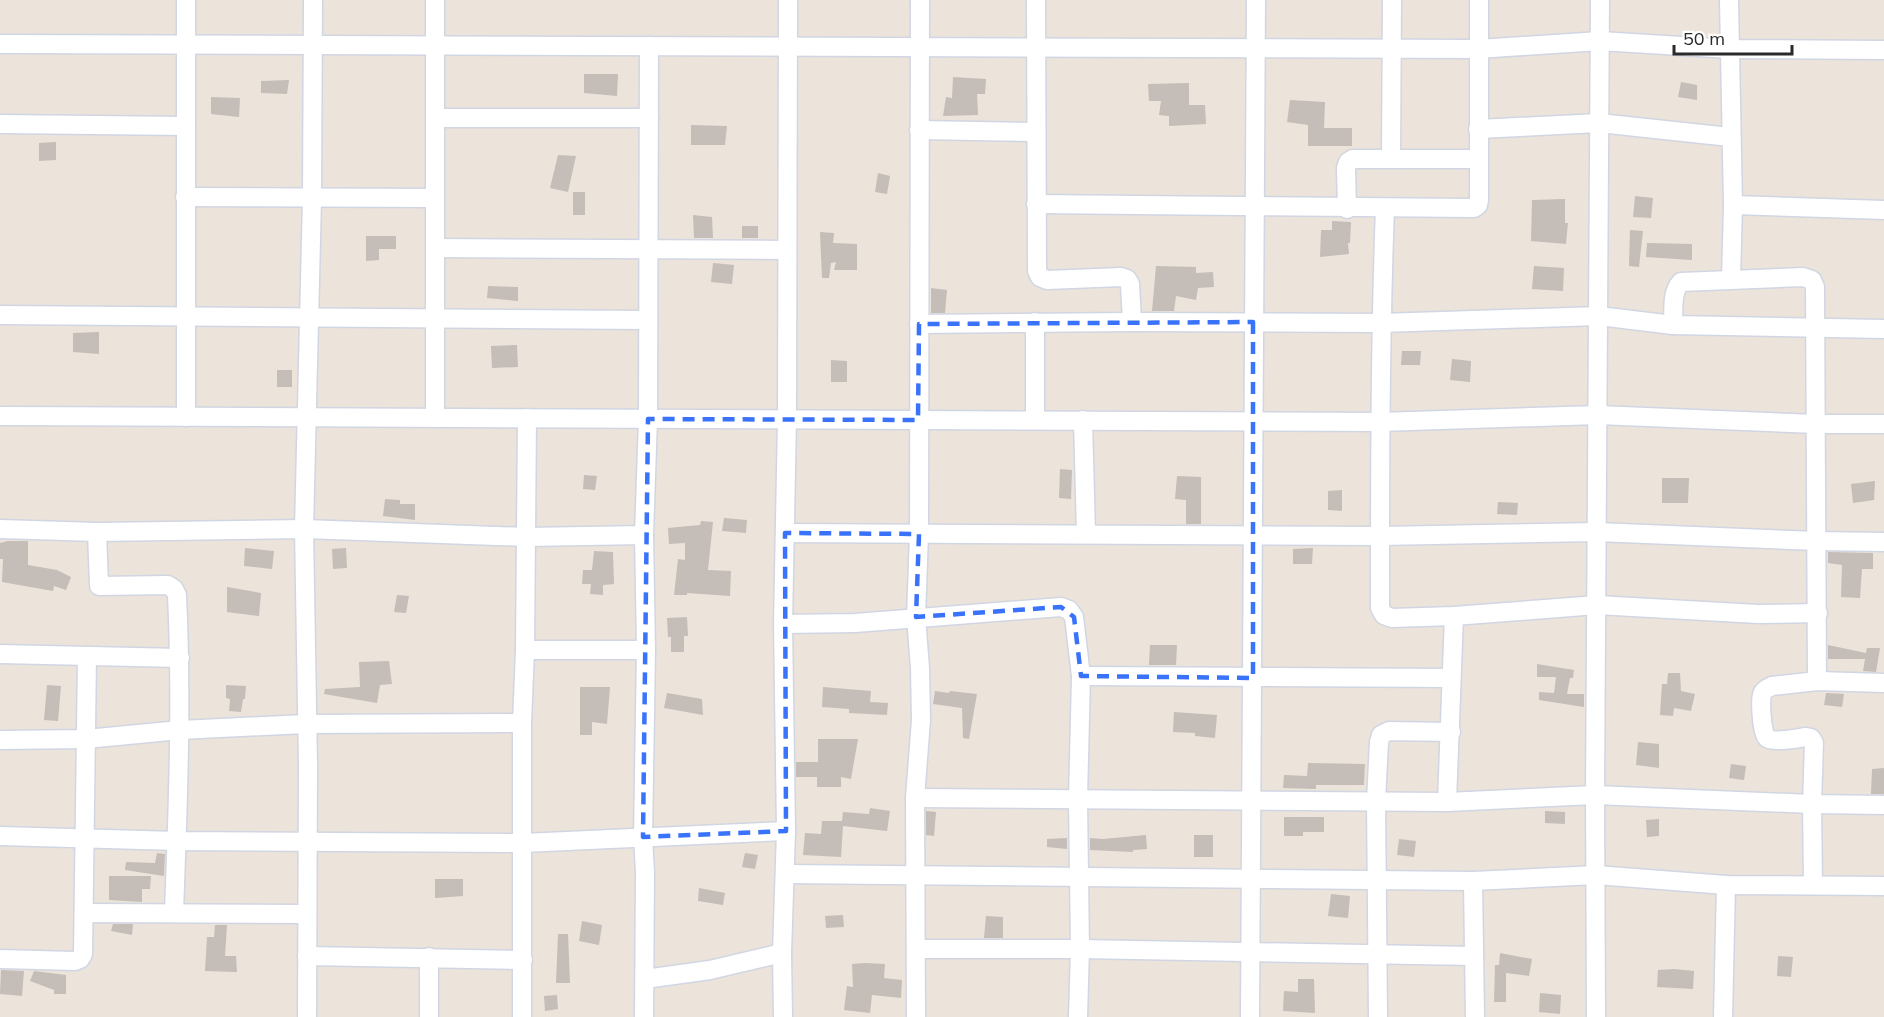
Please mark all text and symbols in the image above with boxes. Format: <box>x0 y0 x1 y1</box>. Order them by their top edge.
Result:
scale bar <box>1674 18 1792 56</box>
text: 50 m <box>1683 27 1725 50</box>

